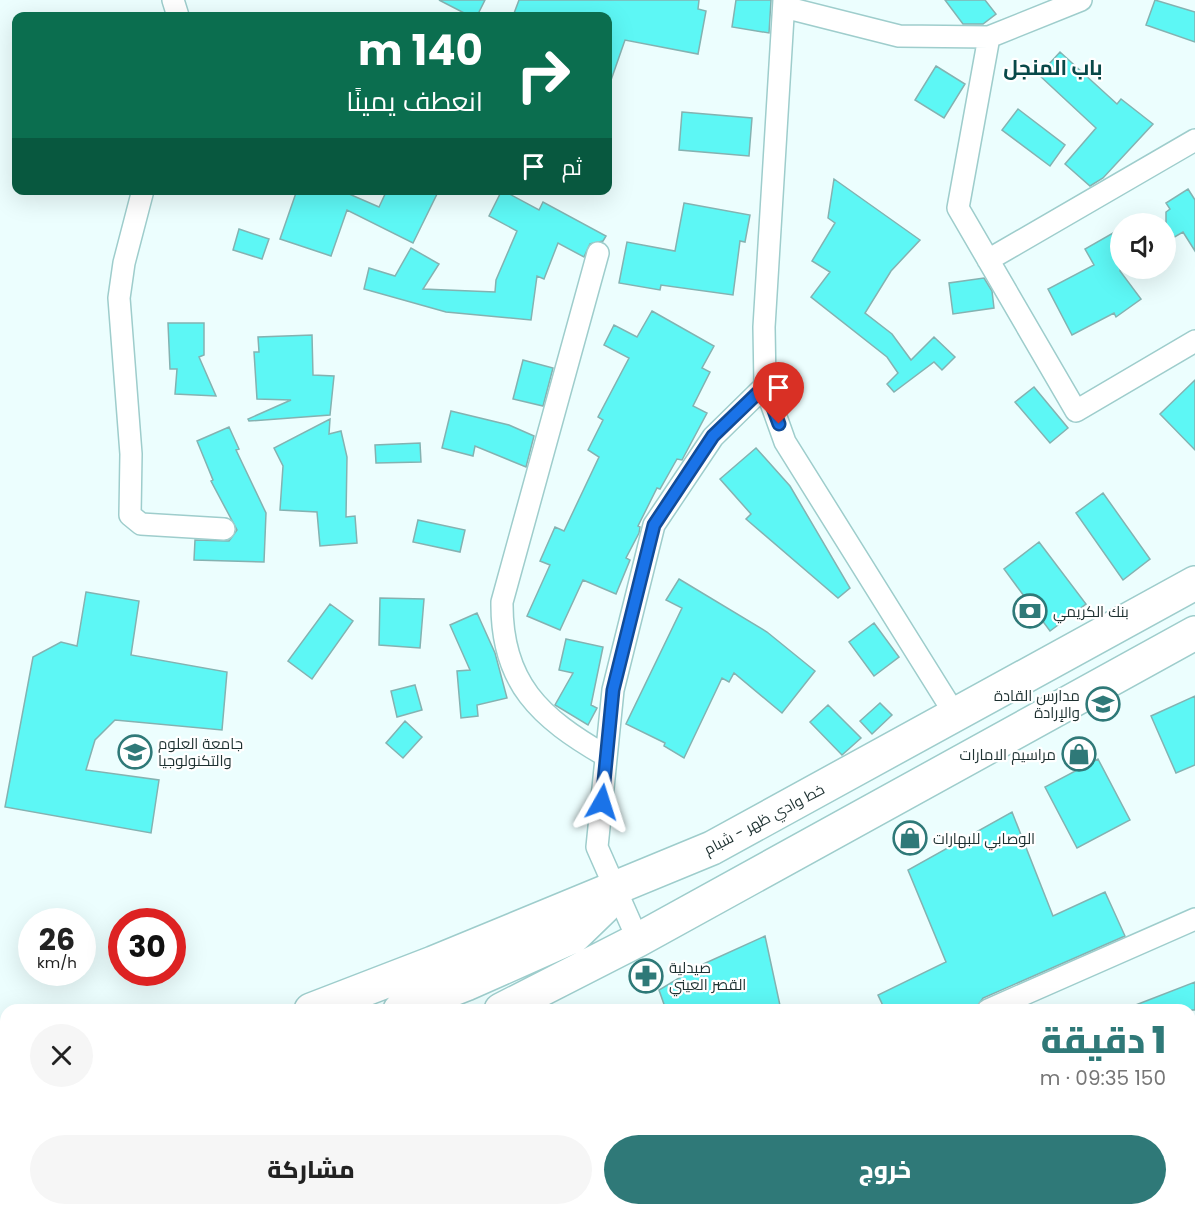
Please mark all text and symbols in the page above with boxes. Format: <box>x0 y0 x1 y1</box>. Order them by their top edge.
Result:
text: 140 m <box>358 21 483 80</box>
icon: right <box>504 36 582 114</box>
district label: باب المنجل <box>1003 53 1103 82</box>
text: انعطف يمينًا <box>346 83 483 120</box>
icon: arrive <box>517 150 550 183</box>
text: ثم <box>562 152 582 183</box>
map controls <box>1110 213 1176 279</box>
button: sound <box>1110 213 1176 279</box>
pin <box>753 362 804 424</box>
icon: arrive <box>762 371 795 404</box>
bank icon: بنك الكريمي <box>1012 593 1048 629</box>
place label: بنك الكريمي <box>1053 601 1129 624</box>
place label: مدارس القادة والإرادة <box>994 685 1080 723</box>
school or university icon: مدارس القادة والإرادة <box>1085 686 1121 722</box>
place label: جامعة العلوم والتكنولوجيا <box>158 733 243 771</box>
school or university icon: جامعة العلوم والتكنولوجيا <box>117 734 153 770</box>
shop icon: مراسيم الامارات <box>1061 736 1097 772</box>
place label: مراسيم الامارات <box>960 744 1056 765</box>
position arrow <box>570 770 634 834</box>
street label: خط وادي ظهر - شبام <box>700 778 829 861</box>
shop icon: الوصابي للبهارات <box>892 820 928 856</box>
place label: الوصابي للبهارات <box>933 828 1035 851</box>
speed limit sign: 30 <box>108 908 186 986</box>
text: 26 <box>39 918 75 961</box>
text: km/h <box>37 952 77 973</box>
place label: صيدلية القصر العيني <box>669 957 746 997</box>
pharmacy icon: صيدلية القصر العيني <box>628 958 664 994</box>
text: 1 دقيقة <box>1041 1015 1166 1066</box>
button: close <box>30 1024 93 1087</box>
text: 150 m · 09:35 <box>1040 1064 1166 1092</box>
button: مشاركة <box>30 1135 592 1204</box>
button: خروج <box>604 1135 1166 1204</box>

